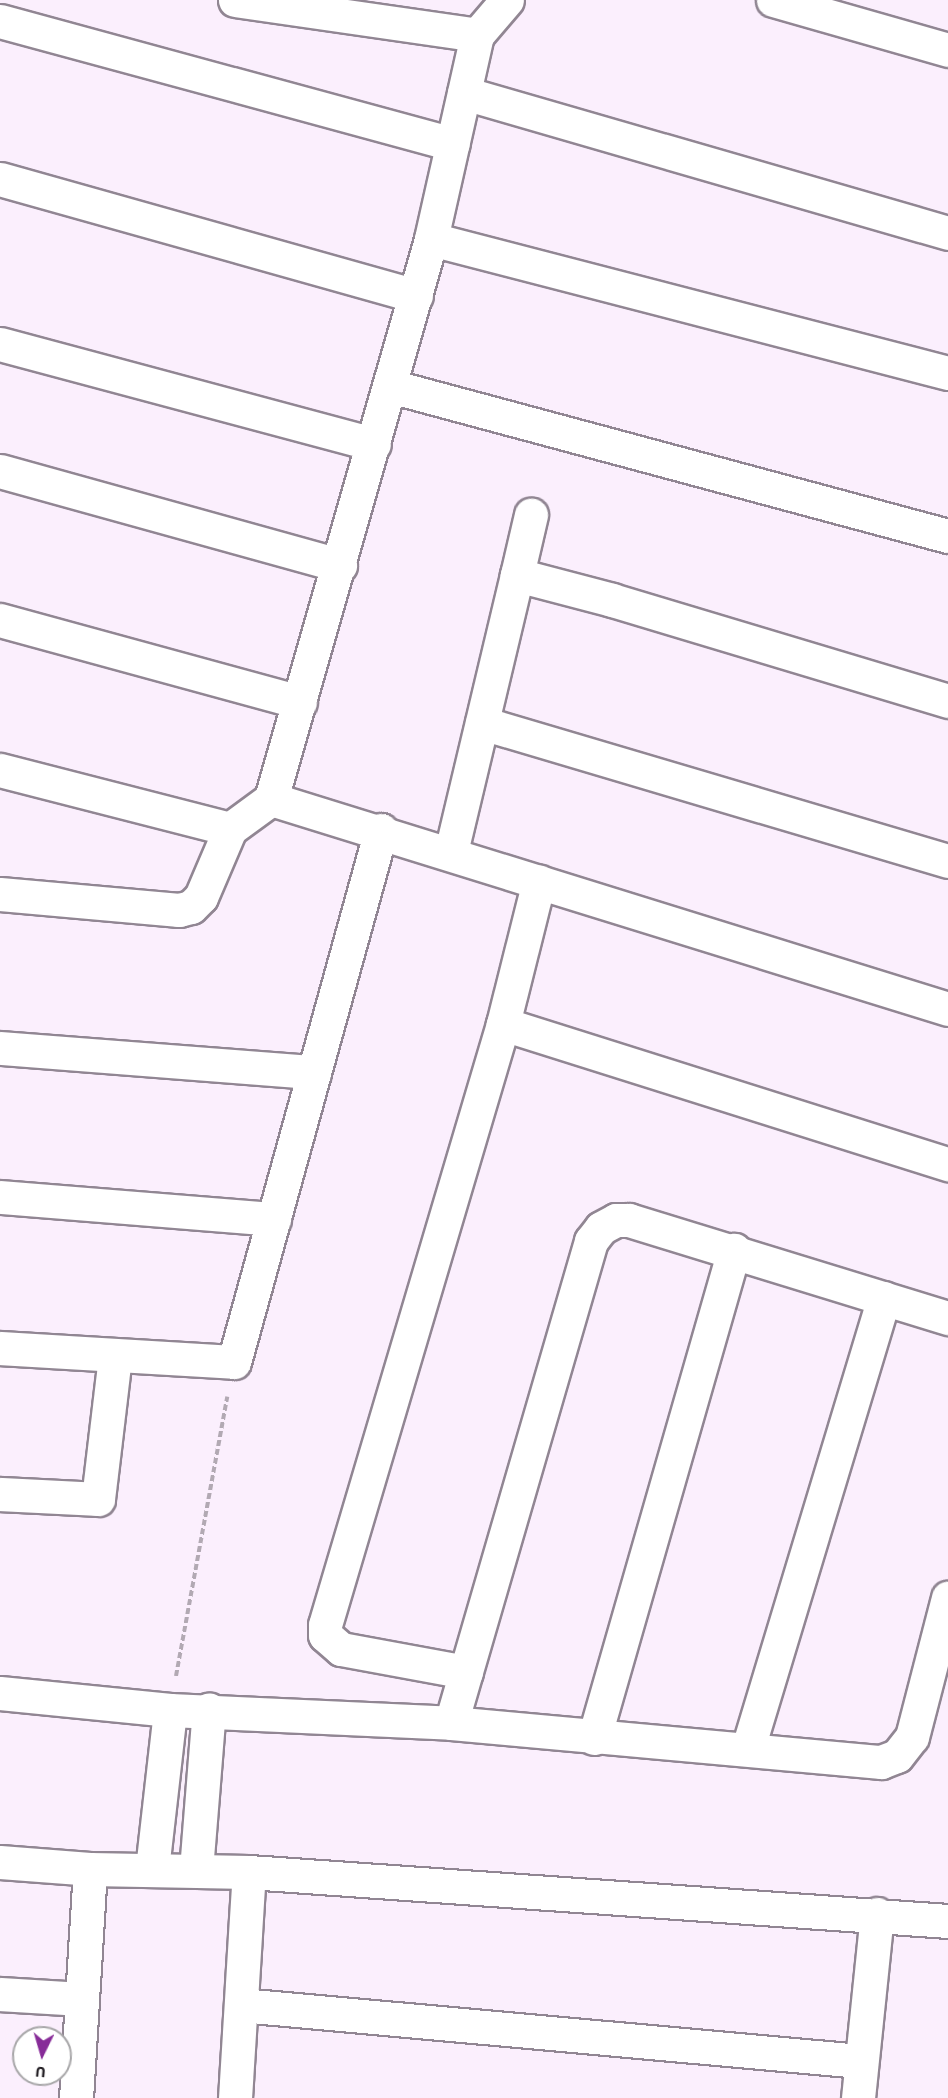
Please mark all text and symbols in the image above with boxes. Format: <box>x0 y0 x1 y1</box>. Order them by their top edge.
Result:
north arrow <box>12 2026 72 2086</box>
text: U <box>34 2061 47 2083</box>

